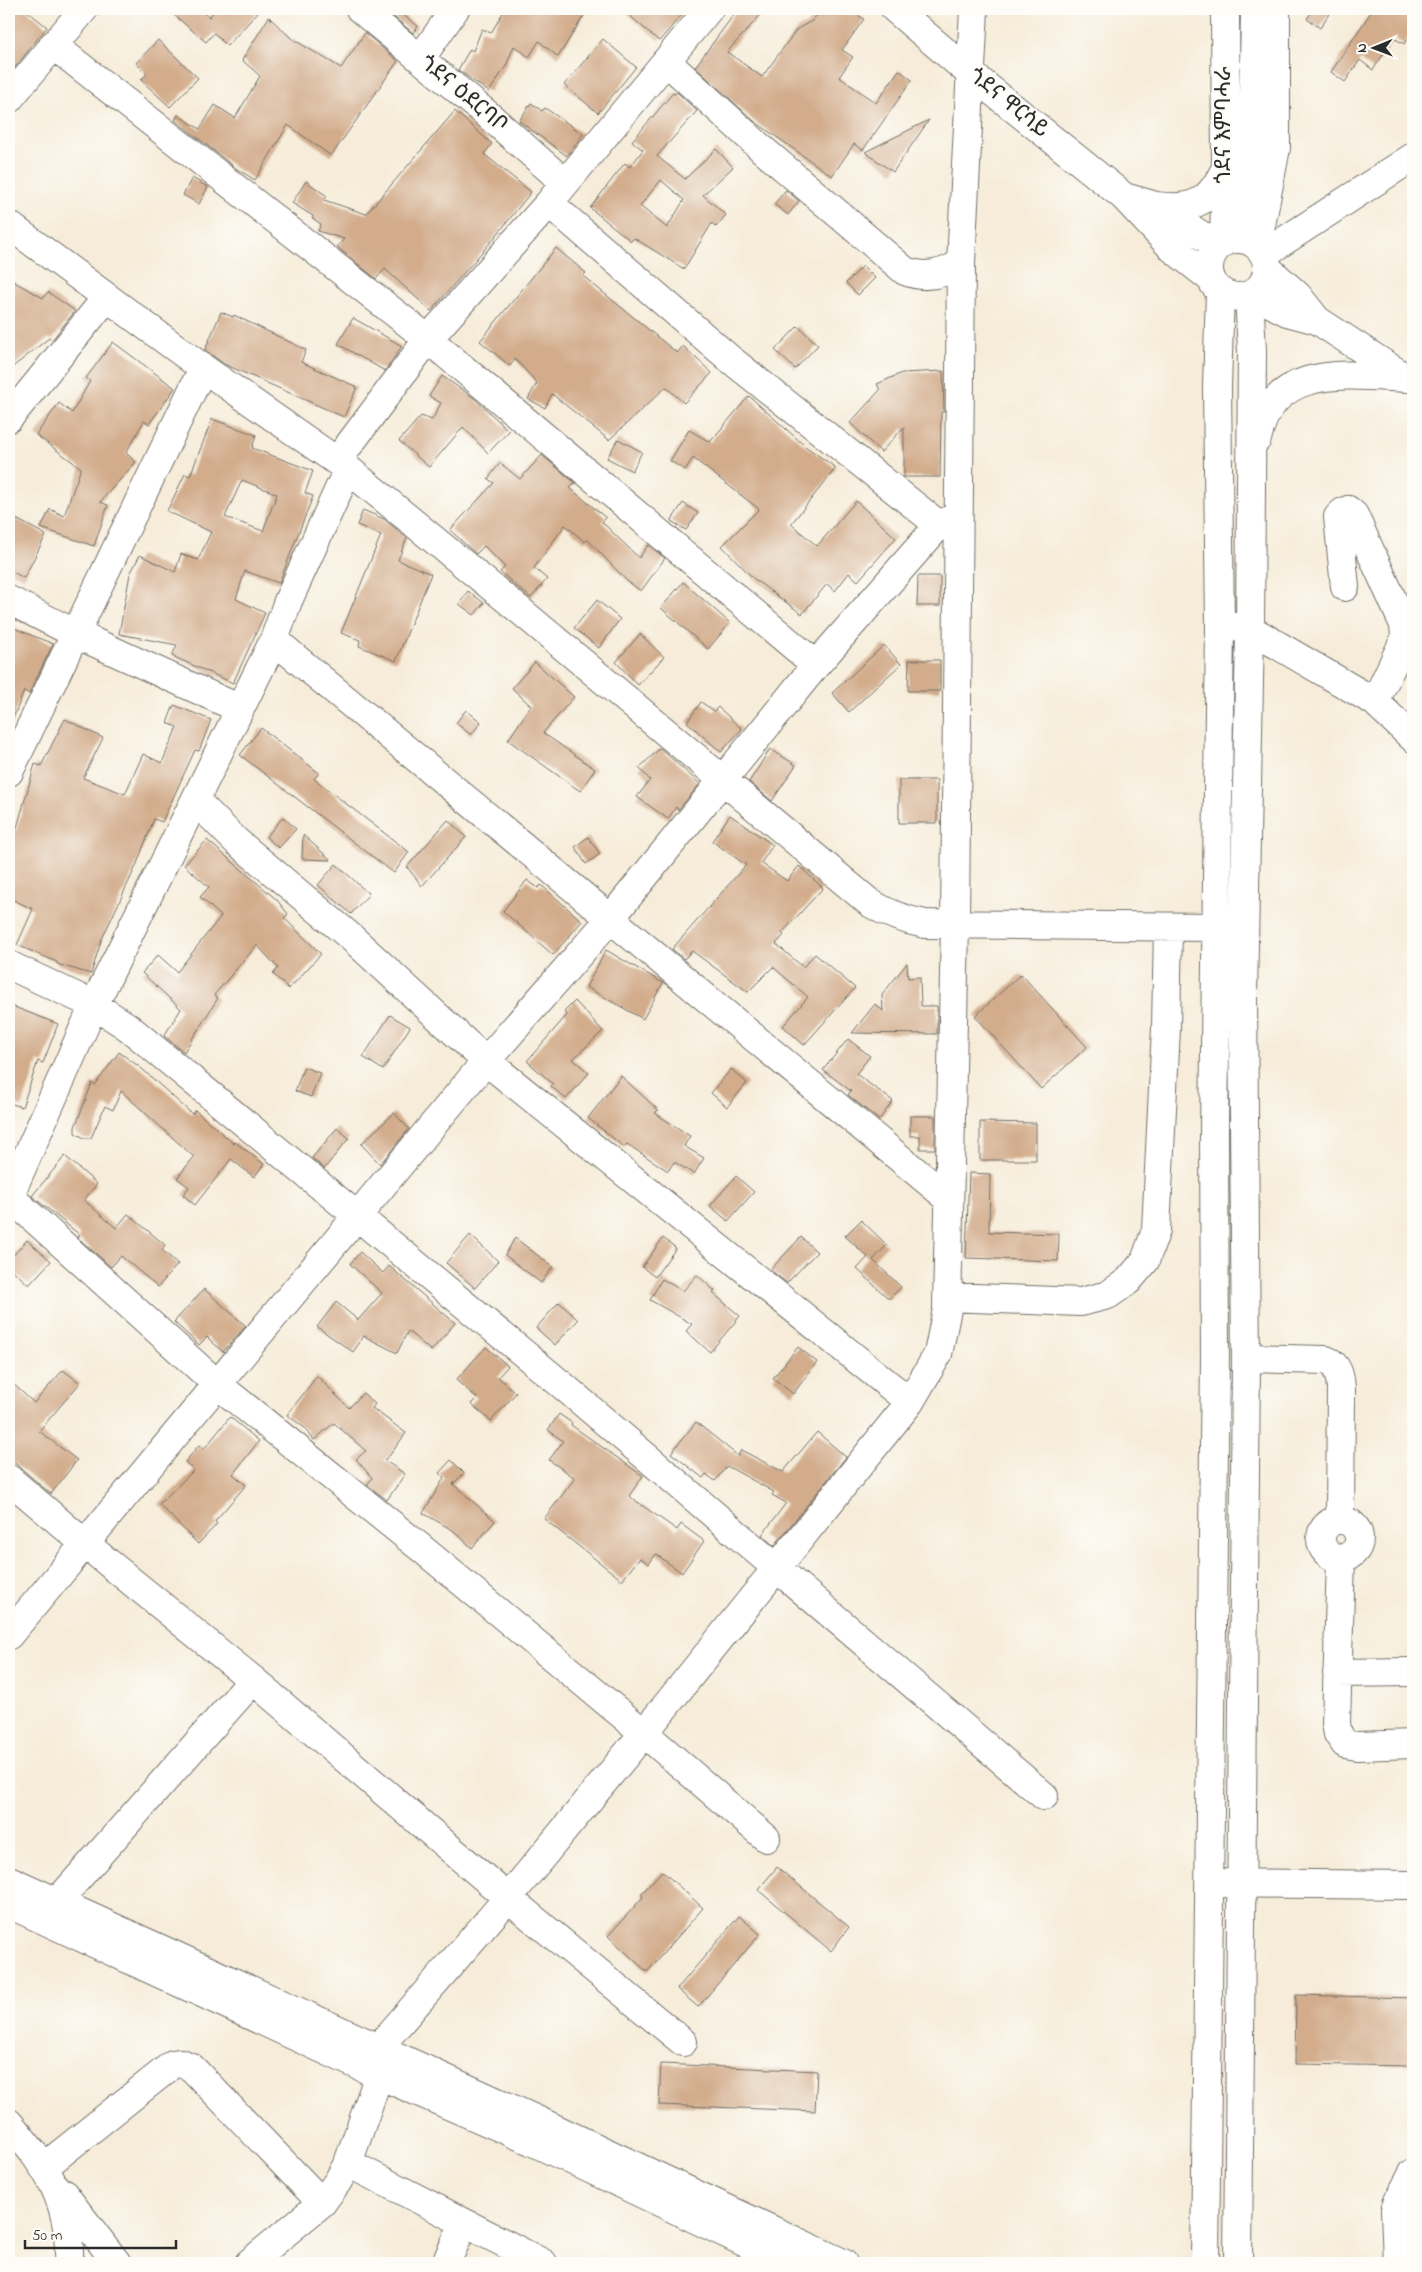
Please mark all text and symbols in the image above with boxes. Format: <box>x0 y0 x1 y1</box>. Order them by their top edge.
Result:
north arrow <box>1350 22 1400 72</box>
text: N <box>1352 43 1373 53</box>
street label: ጎደና ዕደርባቦ <box>412 49 514 141</box>
street label: ጎደና ዋርሳይ <box>961 61 1055 147</box>
street label: ጎደና እምባሓራ <box>1209 66 1241 184</box>
scale bar <box>25 2217 176 2249</box>
text: 50 m <box>32 2225 63 2247</box>

